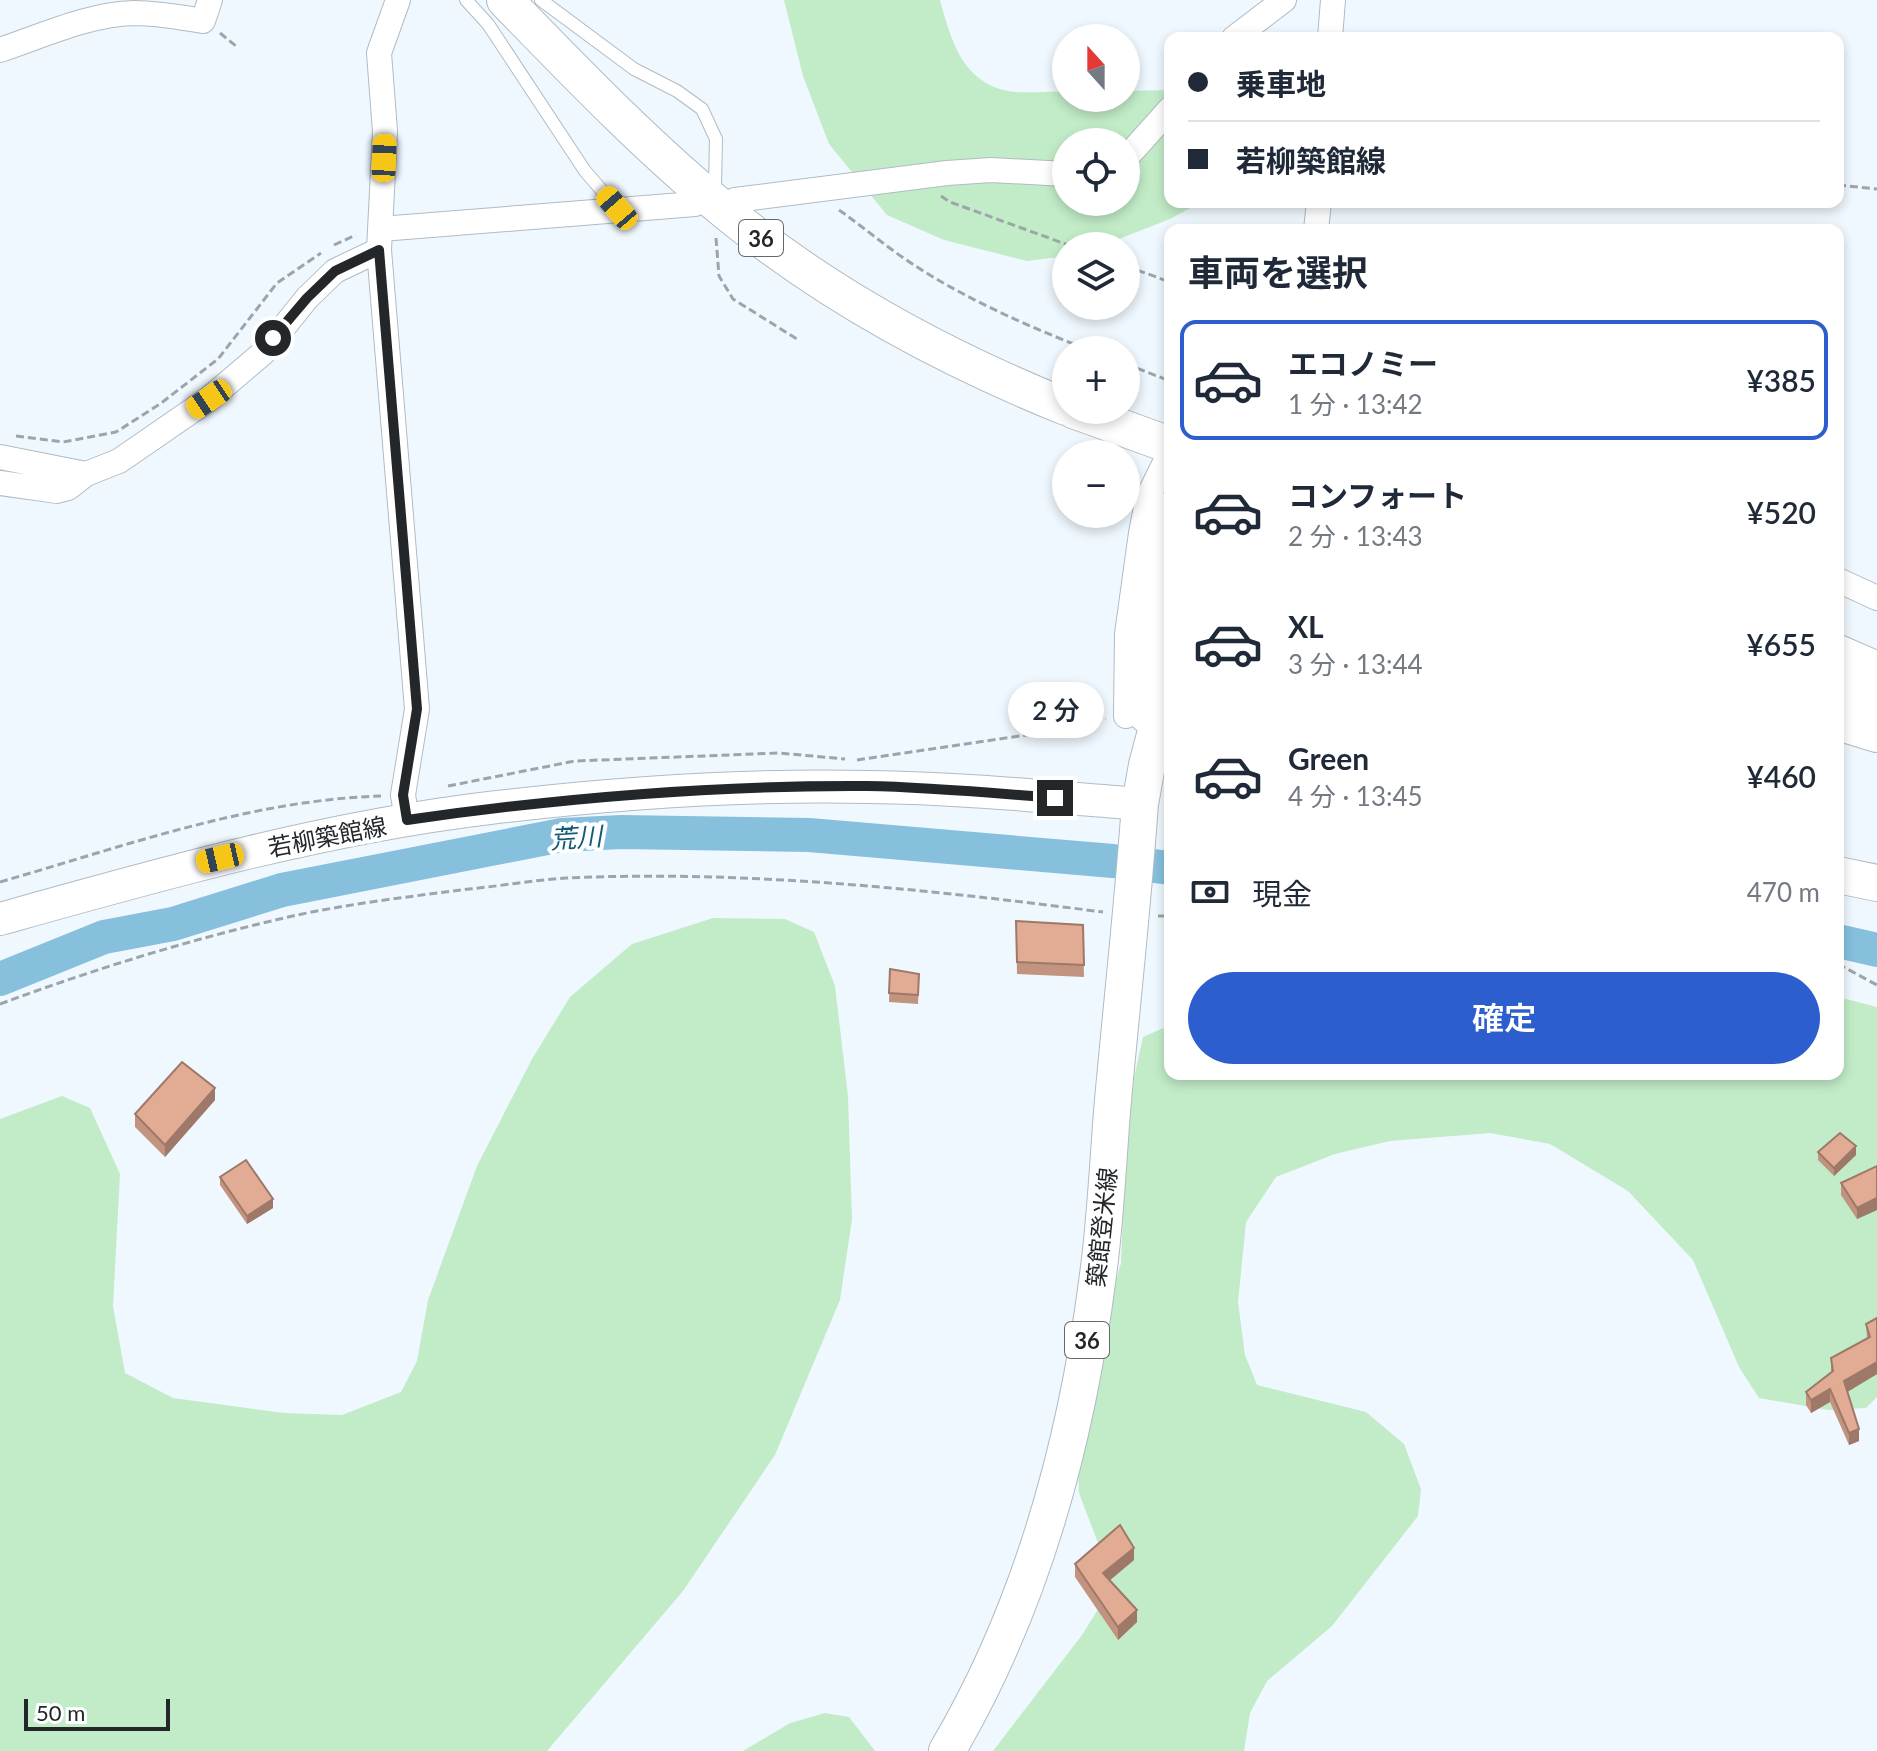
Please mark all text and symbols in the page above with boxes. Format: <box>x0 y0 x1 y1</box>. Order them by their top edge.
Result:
north arrow <box>1052 24 1140 112</box>
map controls <box>1052 24 1140 528</box>
text: 乗車地 <box>1236 65 1326 101</box>
button: locate <box>1052 128 1140 216</box>
car <box>371 134 397 182</box>
text: 若柳築館線 <box>1236 142 1386 178</box>
car <box>592 182 642 234</box>
road number: 36 <box>739 220 783 256</box>
button: layers <box>1052 232 1140 320</box>
text: 車両を選択 <box>1188 250 1368 294</box>
route start <box>255 320 291 356</box>
button: + <box>1052 336 1140 424</box>
icon: car <box>1192 344 1264 416</box>
text: エコノミー <box>1288 345 1438 381</box>
text: ¥385 <box>1746 362 1816 398</box>
car <box>182 376 236 422</box>
text: 1 分 · 13:42 <box>1288 388 1423 420</box>
button: − <box>1052 440 1140 528</box>
icon: car <box>1192 476 1264 548</box>
text: コンフォート <box>1288 477 1467 513</box>
text: ¥520 <box>1746 494 1816 530</box>
text: 2 分 · 13:43 <box>1288 520 1423 552</box>
icon: car <box>1192 608 1264 680</box>
text: XL <box>1288 608 1324 644</box>
text: ¥655 <box>1746 626 1816 662</box>
text: 3 分 · 13:44 <box>1288 648 1423 680</box>
callout: 2 分 <box>1007 682 1103 738</box>
text: 2 分 <box>1032 694 1080 726</box>
icon: car <box>1192 740 1264 812</box>
text: Green <box>1288 740 1369 776</box>
text: ¥460 <box>1746 758 1816 794</box>
route end <box>1037 780 1073 816</box>
text: 4 分 · 13:45 <box>1288 780 1423 812</box>
street label: 若柳築館線 <box>265 810 389 862</box>
water label: 荒川 <box>549 819 606 855</box>
car <box>194 841 246 875</box>
icon: cash <box>1188 870 1232 914</box>
text: 現金 <box>1252 875 1312 911</box>
text: 470 m <box>1747 876 1820 908</box>
button: 確定 <box>1188 972 1820 1064</box>
street label: 築館登米線 <box>1080 1166 1122 1288</box>
road number: 36 <box>1065 1322 1109 1358</box>
scale bar <box>24 1695 170 1731</box>
text: 50 m <box>36 1699 85 1726</box>

